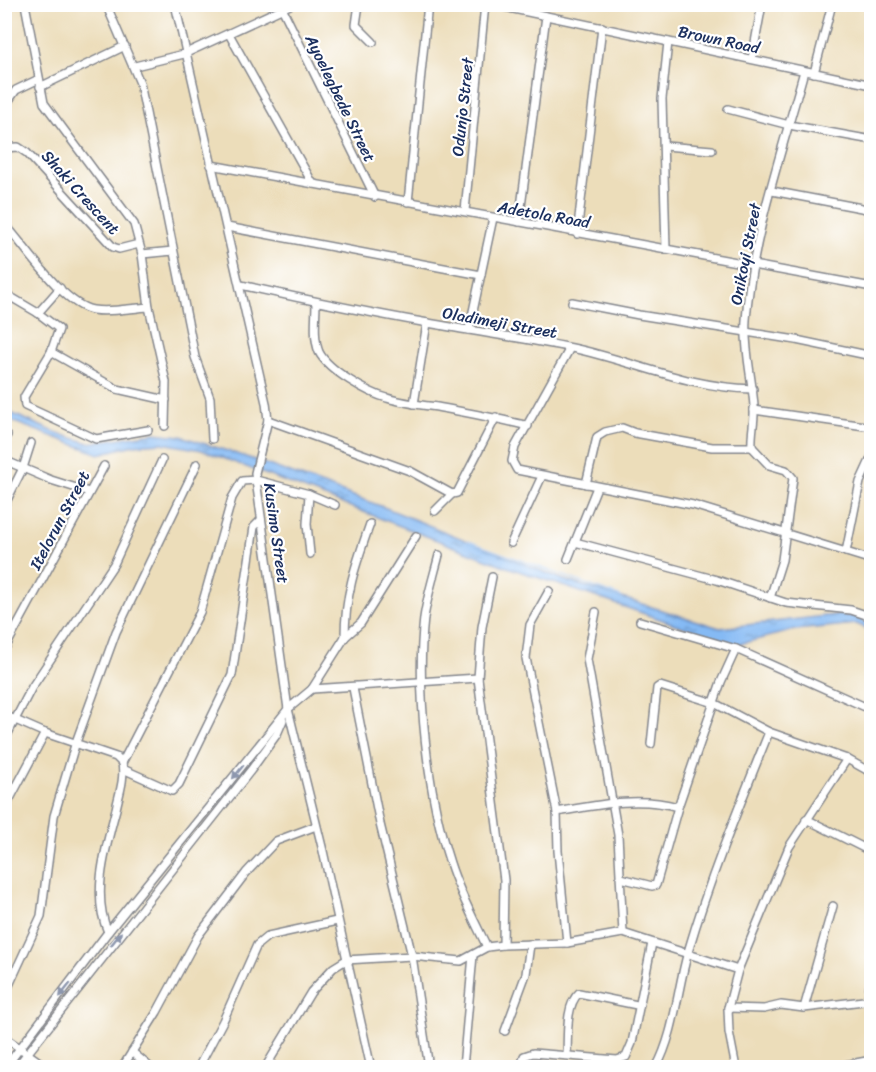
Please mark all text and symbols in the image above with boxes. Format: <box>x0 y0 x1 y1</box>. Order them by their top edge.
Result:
street label: Brown Road <box>675 17 764 63</box>
street label: Ayoelegbede Street <box>297 28 384 167</box>
street label: Odunjo Street <box>443 56 482 158</box>
street label: Shaki Crescent <box>34 143 127 242</box>
street label: Adetola Road <box>494 192 594 237</box>
street label: Onikoyi Street <box>721 200 770 308</box>
street label: Oladimeji Street <box>440 298 560 347</box>
street label: Itelorun Street <box>21 465 98 576</box>
street label: Kusimo Street <box>255 481 298 585</box>
one-way arrow <box>233 764 245 779</box>
one-way arrow <box>110 931 122 946</box>
one-way arrow <box>58 982 71 998</box>

